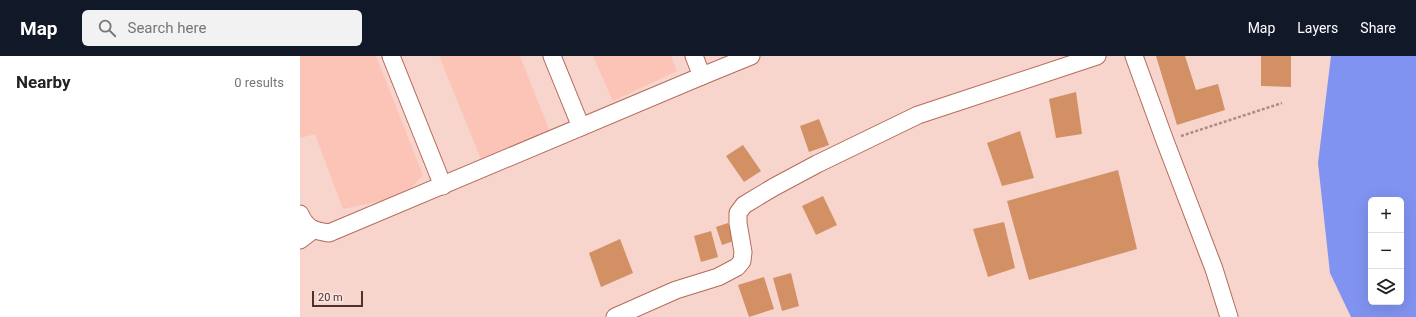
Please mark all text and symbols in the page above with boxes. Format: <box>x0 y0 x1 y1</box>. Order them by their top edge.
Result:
search box <box>82 10 362 46</box>
text: Map <box>20 17 58 40</box>
icon: search <box>96 17 118 39</box>
text: Search here <box>128 19 206 37</box>
text: Map <box>1248 20 1275 36</box>
text: Layers <box>1297 20 1338 36</box>
text: Share <box>1360 20 1396 36</box>
text: Nearby <box>16 72 71 92</box>
text: 0 results <box>234 75 284 90</box>
map controls <box>1368 197 1404 305</box>
button: + <box>1368 197 1404 233</box>
button: − <box>1368 233 1404 269</box>
button: layers <box>1368 269 1404 305</box>
scale bar <box>312 289 363 308</box>
text: 20 m <box>318 291 343 304</box>

